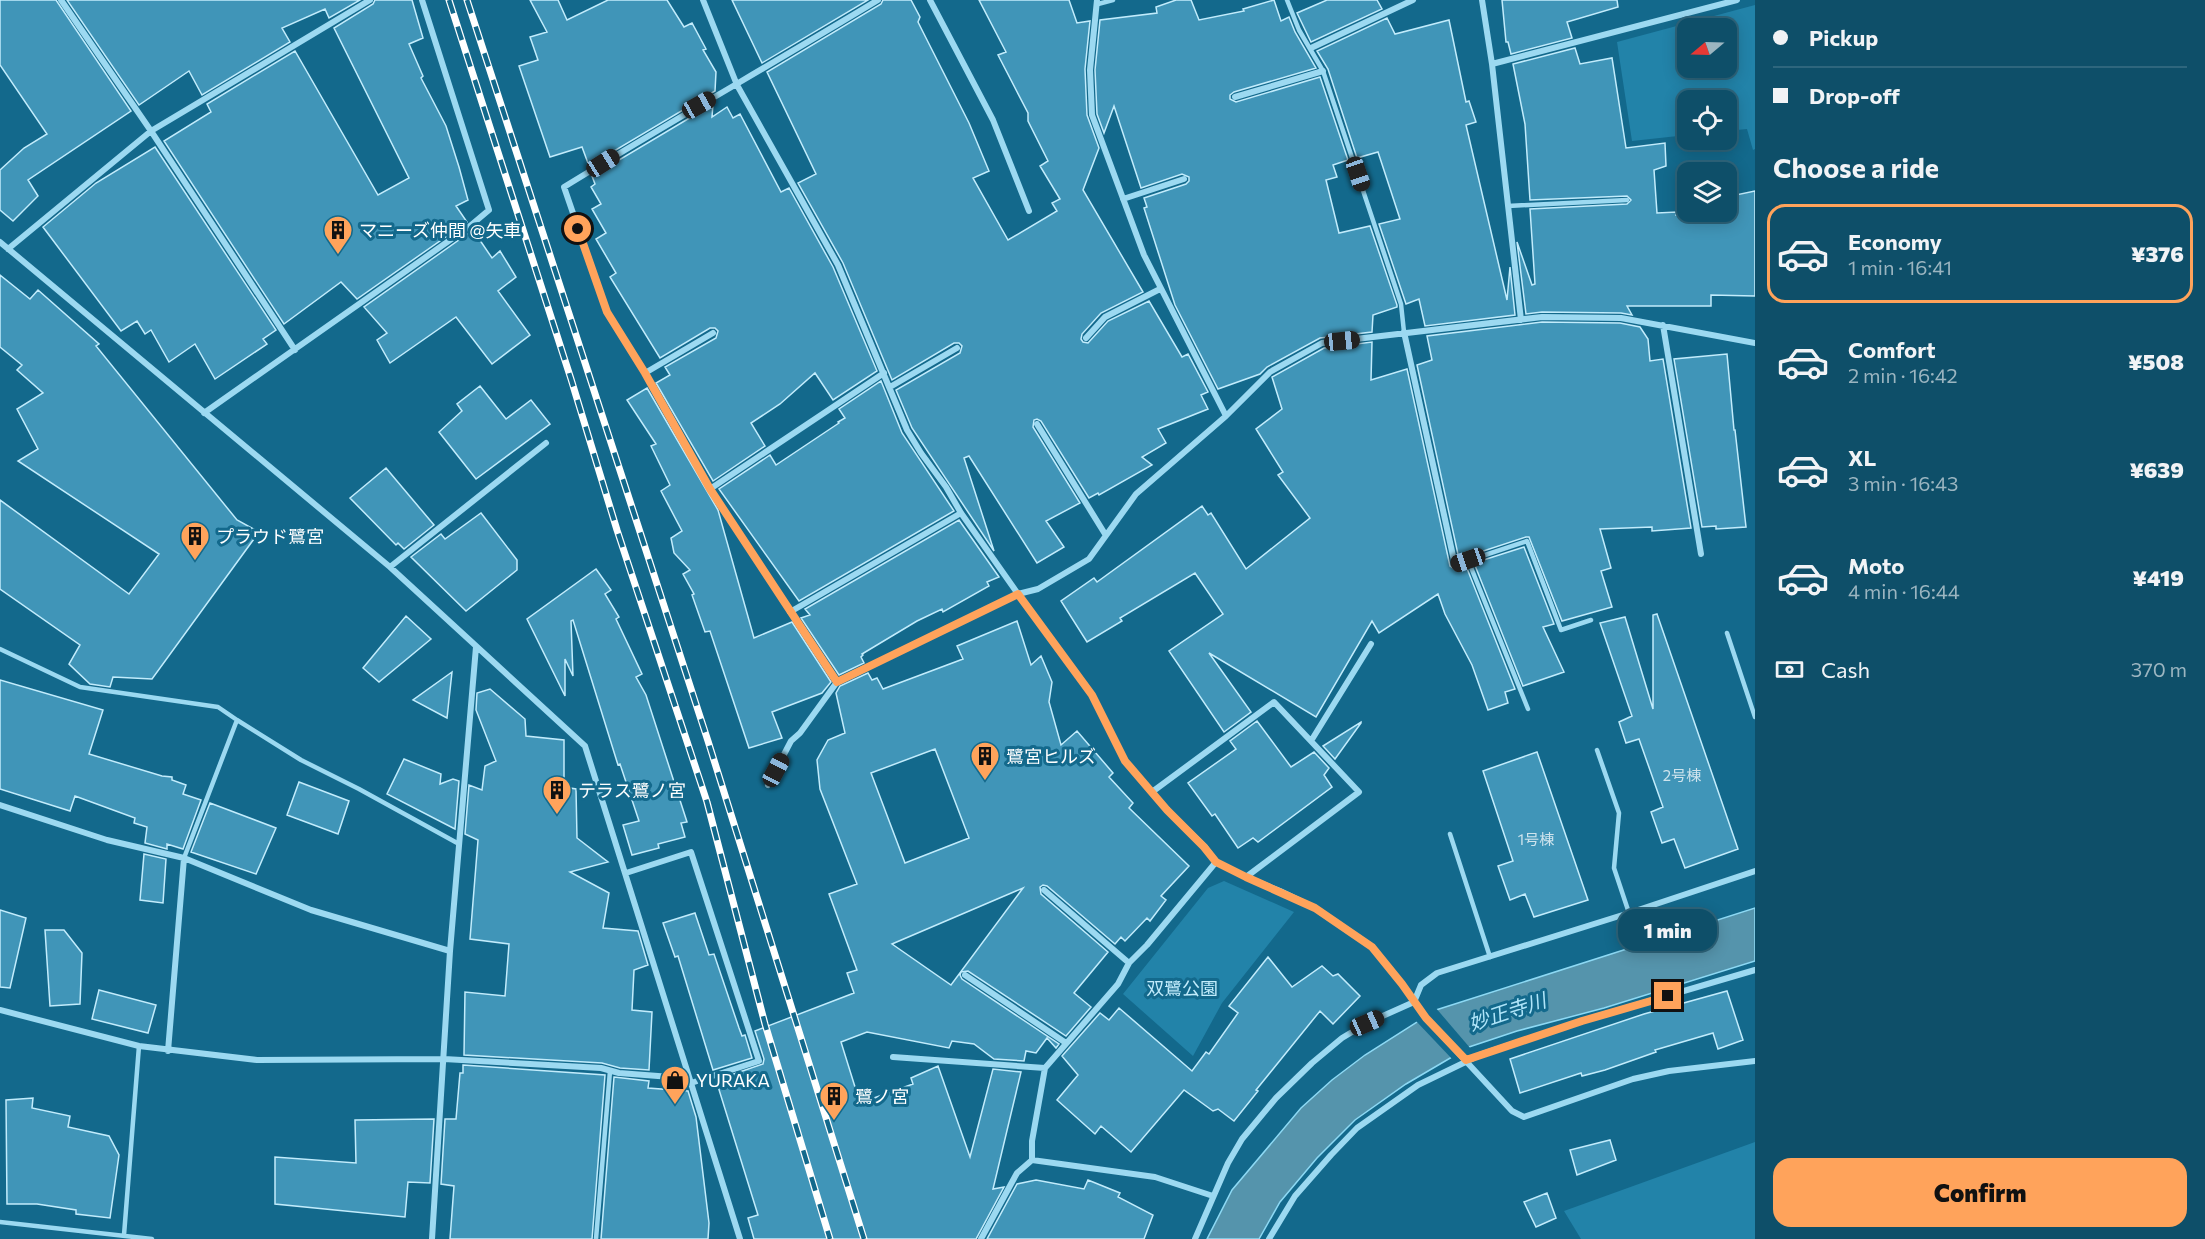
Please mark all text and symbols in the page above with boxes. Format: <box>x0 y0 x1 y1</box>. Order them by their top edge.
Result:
north arrow <box>1677 18 1737 78</box>
map controls <box>1677 18 1737 222</box>
text: Pickup <box>1809 24 1878 51</box>
text: Drop-off <box>1809 82 1900 109</box>
car <box>679 88 719 122</box>
button: locate <box>1677 90 1737 150</box>
car <box>583 146 623 180</box>
text: Choose a ride <box>1773 151 1939 184</box>
car <box>1344 154 1372 194</box>
button: layers <box>1677 162 1737 222</box>
building icon: マニーズ仲間 @矢車 <box>322 214 354 256</box>
route start <box>564 215 591 242</box>
place label: マニーズ仲間 @矢車 <box>359 219 521 241</box>
icon: car <box>1776 227 1830 281</box>
text: Economy <box>1848 228 1942 255</box>
text: ¥376 <box>2131 240 2184 267</box>
text: 1 min · 16:41 <box>1848 255 1952 279</box>
car <box>1323 330 1361 352</box>
icon: car <box>1776 335 1830 389</box>
text: Comfort <box>1848 336 1936 363</box>
text: ¥508 <box>2128 348 2184 375</box>
text: 2 min · 16:42 <box>1848 363 1958 387</box>
icon: car <box>1776 443 1830 497</box>
text: XL <box>1848 444 1876 471</box>
text: ¥639 <box>2129 456 2184 483</box>
text: 3 min · 16:43 <box>1848 471 1959 495</box>
building icon: プラウド鷺宮 <box>179 520 211 562</box>
place label: プラウド鷺宮 <box>216 525 324 547</box>
car <box>1448 546 1488 574</box>
icon: car <box>1776 551 1830 605</box>
text: Moto <box>1848 552 1904 579</box>
text: ¥419 <box>2132 564 2184 591</box>
text: 4 min · 16:44 <box>1848 579 1960 603</box>
icon: cash <box>1773 653 1806 686</box>
text: Cash <box>1821 656 1870 683</box>
text: 370 m <box>2131 657 2187 681</box>
building icon: 鷺宮ヒルズ <box>969 740 1001 782</box>
place label: 鷺宮ヒルズ <box>1006 745 1096 767</box>
car <box>760 750 792 790</box>
house number: 2号棟 <box>1663 766 1701 784</box>
building icon: テラス鷺ノ宮 <box>541 774 573 816</box>
place label: テラス鷺ノ宮 <box>578 779 686 801</box>
house number: 1号棟 <box>1518 830 1554 848</box>
callout: 1 min <box>1618 909 1718 951</box>
text: 1 min <box>1643 918 1692 942</box>
park label: 双鷺公園 <box>1146 977 1218 999</box>
route end <box>1654 982 1681 1009</box>
water label: 妙正寺川 <box>1465 987 1551 1035</box>
car <box>1347 1007 1387 1039</box>
shop icon: YURAKA <box>659 1064 691 1106</box>
place label: YURAKA <box>696 1069 770 1091</box>
building icon: 鷺ノ宮 <box>818 1080 850 1122</box>
place label: 鷺ノ宮 <box>855 1085 909 1107</box>
button: Confirm <box>1773 1158 2187 1227</box>

